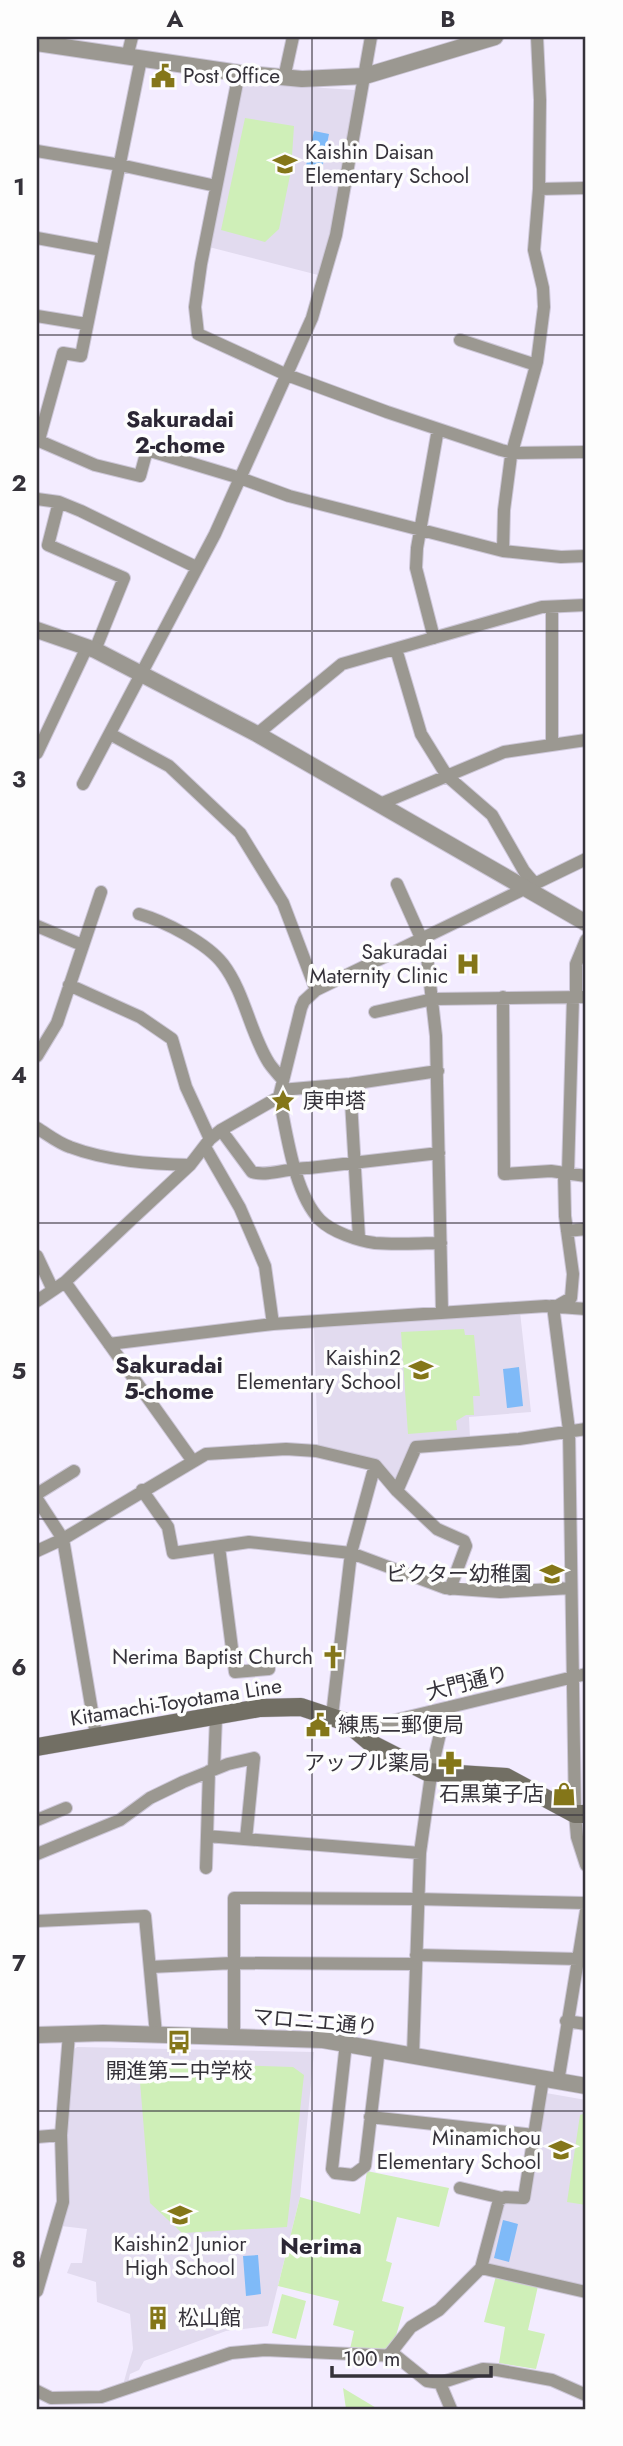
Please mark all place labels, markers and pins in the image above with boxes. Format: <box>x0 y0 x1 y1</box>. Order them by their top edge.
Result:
place label: Post Office <box>183 61 280 91</box>
public building icon: Post Office <box>149 62 177 90</box>
place label: Kaishin Daisan Elementary School <box>305 137 469 191</box>
school or university icon: Kaishin Daisan Elementary School <box>271 150 299 178</box>
place label: Sakuradai Maternity Clinic <box>310 937 448 991</box>
hospital icon: Sakuradai Maternity Clinic <box>454 950 482 978</box>
place label: 庚申塔 <box>303 1086 366 1116</box>
place icon: 庚申塔 <box>269 1087 297 1115</box>
place label: Kaishin2 Elementary School <box>237 1343 401 1397</box>
school or university icon: Kaishin2 Elementary School <box>407 1356 435 1384</box>
place label: ビクター幼稚園 <box>386 1559 532 1589</box>
school or university icon: ビクター幼稚園 <box>538 1560 566 1588</box>
place label: Nerima Baptist Church <box>112 1642 313 1672</box>
church icon: Nerima Baptist Church <box>319 1643 347 1671</box>
place label: 練馬二郵便局 <box>338 1710 464 1740</box>
public building icon: 練馬二郵便局 <box>304 1711 332 1739</box>
place label: アップル薬局 <box>304 1748 430 1778</box>
pharmacy icon: アップル薬局 <box>436 1749 464 1777</box>
place label: 石黒菓子店 <box>439 1779 544 1809</box>
shop icon: 石黒菓子店 <box>550 1780 578 1808</box>
bus stop icon: 開進第二中学校 <box>165 2028 193 2056</box>
place label: 開進第二中学校 <box>106 2056 253 2086</box>
place label: Minamichou Elementary School <box>377 2123 541 2177</box>
school or university icon: Minamichou Elementary School <box>547 2136 575 2164</box>
school or university icon: Kaishin2 Junior High School <box>166 2201 194 2229</box>
place label: Kaishin2 Junior High School <box>114 2229 247 2283</box>
place label: 松山館 <box>178 2303 241 2333</box>
building icon: 松山館 <box>144 2304 172 2332</box>

